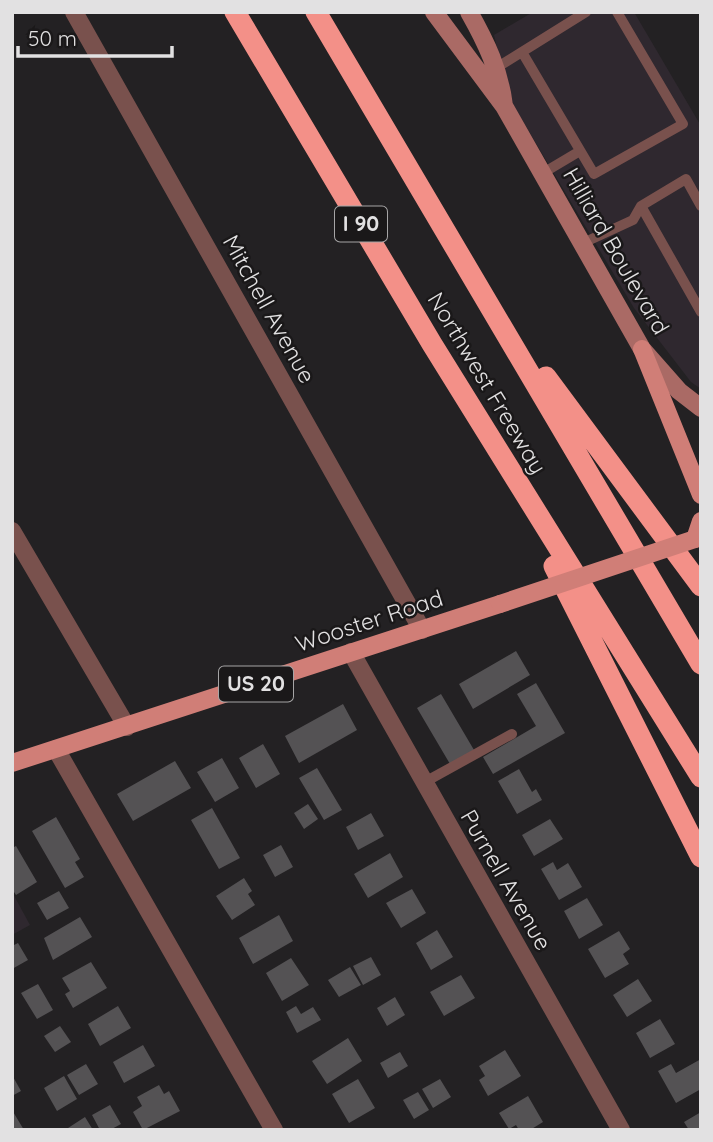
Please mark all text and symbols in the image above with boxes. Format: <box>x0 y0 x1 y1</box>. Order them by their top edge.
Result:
scale bar <box>18 14 172 58</box>
text: 50 m <box>28 25 77 51</box>
street label: Hilliard Boulevard <box>557 162 676 339</box>
road number: I 90 <box>335 206 387 242</box>
street label: Mitchell Avenue <box>217 230 322 388</box>
street label: Northwest Freeway <box>422 287 553 479</box>
street label: Wooster Road <box>291 583 446 658</box>
road number: US 20 <box>219 666 293 702</box>
street label: Purnell Avenue <box>455 804 558 955</box>

